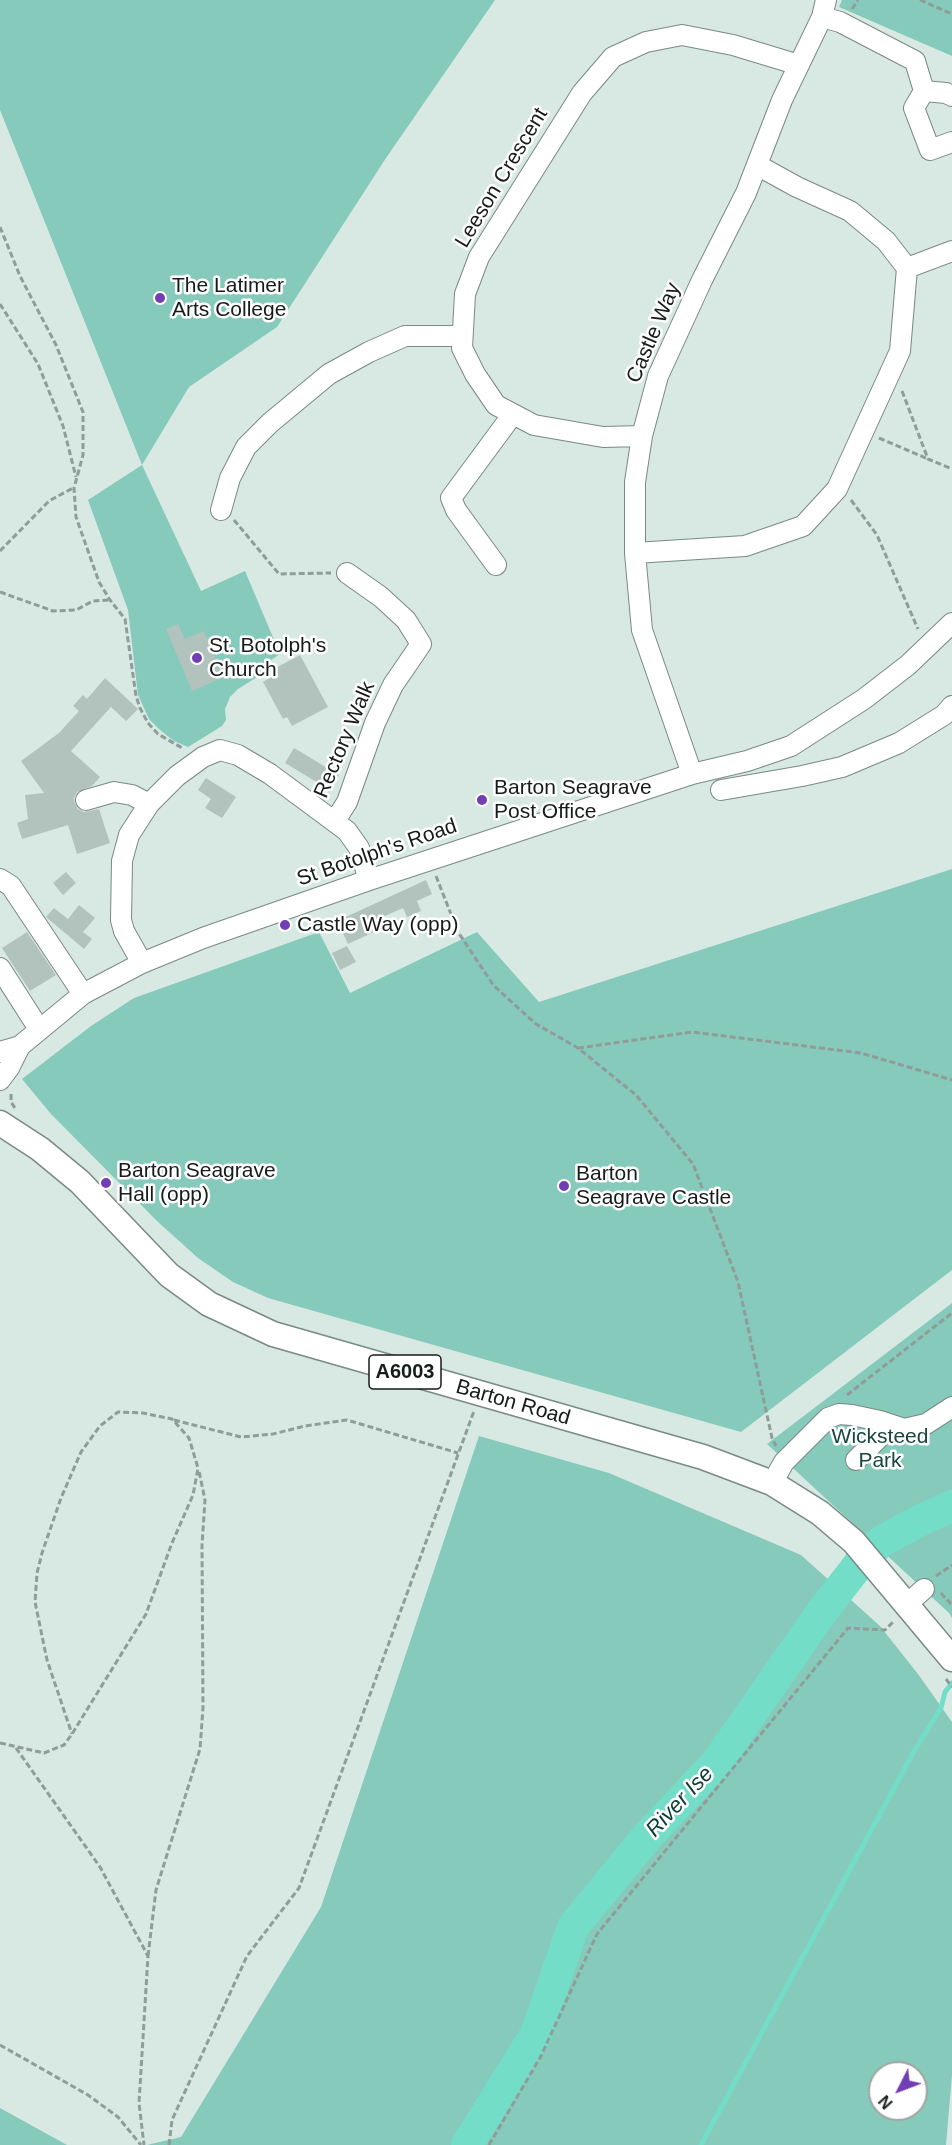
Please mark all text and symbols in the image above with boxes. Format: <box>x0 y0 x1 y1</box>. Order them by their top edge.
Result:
street label: Leeson Crescent <box>450 103 554 253</box>
place label: The Latimer Arts College <box>172 273 286 323</box>
street label: Castle Way <box>622 279 686 387</box>
marker: The Latimer Arts College <box>153 291 167 305</box>
place label: St. Botolph's Church <box>209 633 326 683</box>
marker: St. Botolph's Church <box>190 651 204 665</box>
street label: Rectory Walk <box>309 678 381 802</box>
place label: Barton Seagrave Post Office <box>494 775 652 825</box>
marker: Barton Seagrave Post Office <box>475 793 489 807</box>
street label: St Botolph's Road <box>294 814 460 892</box>
place label: Castle Way (opp) <box>297 912 458 938</box>
marker: Castle Way (opp) <box>278 918 292 932</box>
place label: Barton Seagrave Hall (opp) <box>118 1158 276 1208</box>
place label: Barton Seagrave Castle <box>576 1161 731 1211</box>
marker: Barton Seagrave Hall (opp) <box>99 1176 113 1190</box>
marker: Barton Seagrave Castle <box>557 1179 571 1193</box>
road number: A6003 <box>369 1355 441 1389</box>
street label: Barton Road <box>453 1375 573 1431</box>
park label: Wicksteed Park <box>832 1424 928 1474</box>
water label: River Ise <box>641 1761 719 1843</box>
north arrow <box>868 2061 928 2121</box>
text: N <box>876 2092 896 2112</box>

